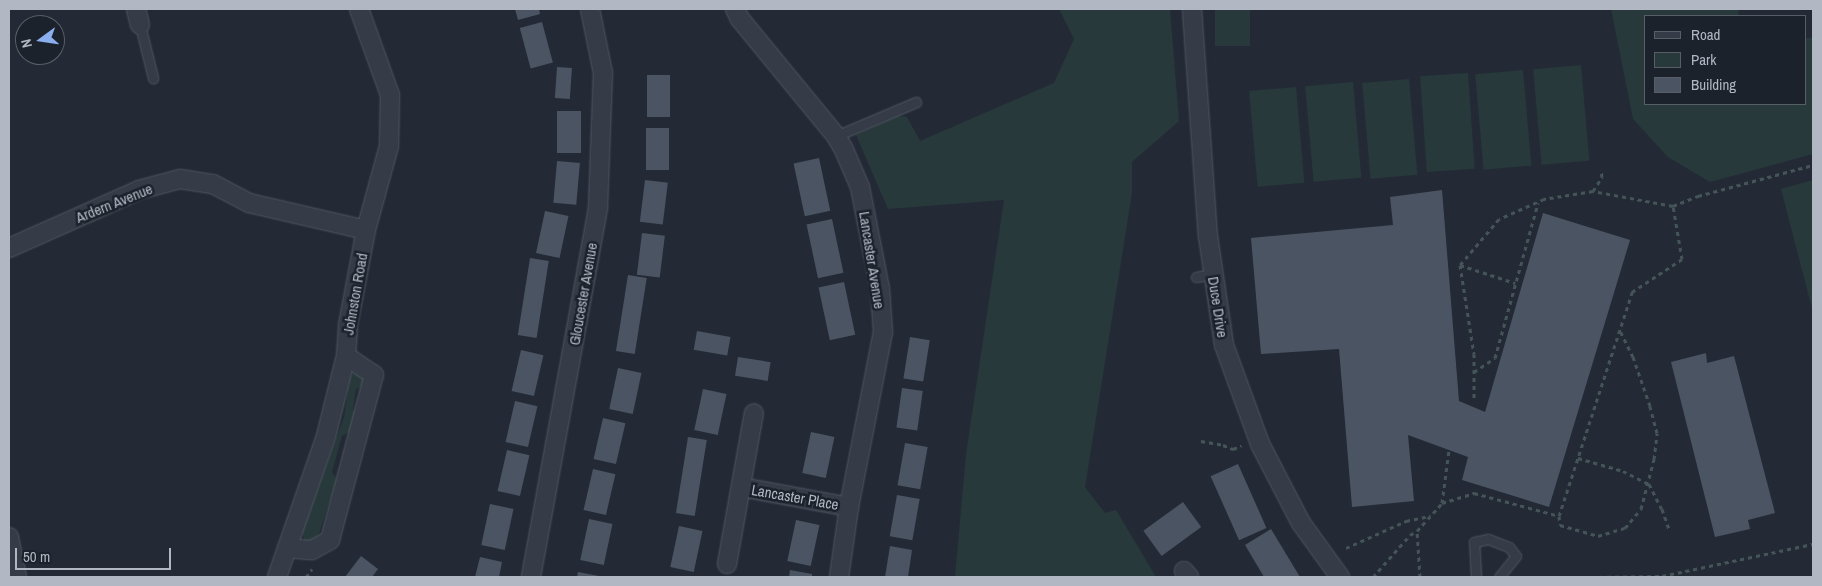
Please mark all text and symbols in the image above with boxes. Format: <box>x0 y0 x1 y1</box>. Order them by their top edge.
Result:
north arrow <box>15 15 65 65</box>
legend <box>1644 15 1807 105</box>
text: Road <box>1691 24 1720 45</box>
text: N <box>17 37 36 50</box>
text: Park <box>1691 49 1716 70</box>
text: Building <box>1691 74 1736 95</box>
street label: Ardern Avenue <box>73 179 155 227</box>
street label: Lancaster Avenue <box>855 210 889 310</box>
street label: Gloucester Avenue <box>565 241 601 347</box>
street label: Johnston Road <box>339 252 371 336</box>
street label: Duce Drive <box>1204 275 1232 339</box>
street label: Lancaster Place <box>750 480 840 514</box>
scale bar <box>18 538 174 570</box>
text: 50 m <box>23 546 50 567</box>

